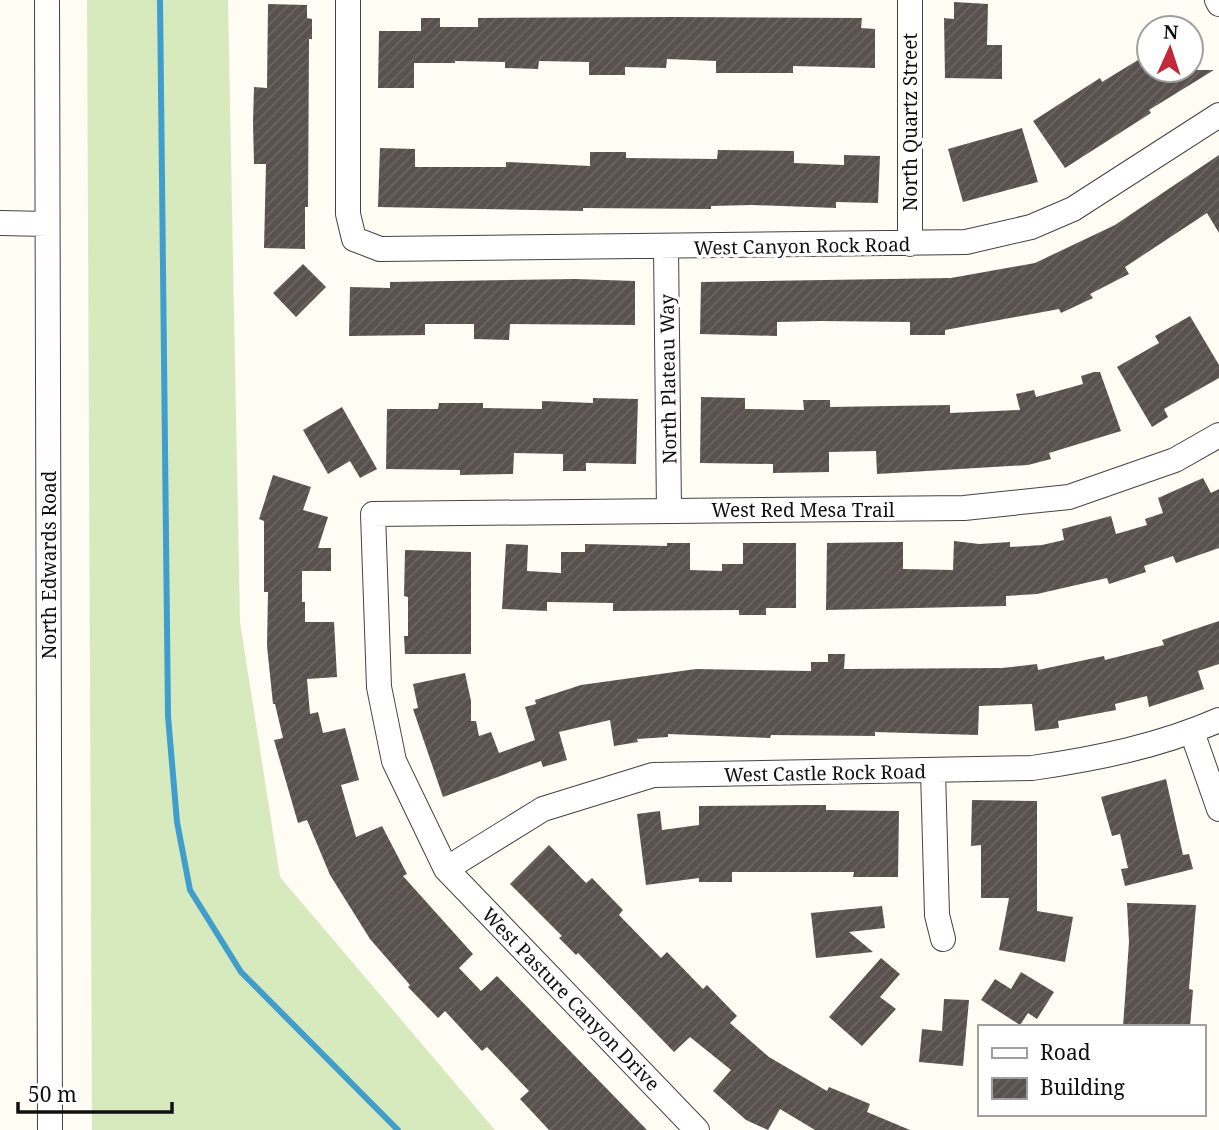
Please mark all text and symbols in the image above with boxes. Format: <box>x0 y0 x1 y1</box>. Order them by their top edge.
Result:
north arrow <box>1135 14 1205 84</box>
text: N <box>1163 19 1179 45</box>
street label: North Quartz Street <box>897 33 923 211</box>
street label: West Canyon Rock Road <box>693 231 911 261</box>
street label: North Plateau Way <box>654 293 682 464</box>
street label: North Edwards Road <box>36 470 62 659</box>
street label: West Red Mesa Trail <box>711 497 895 523</box>
street label: West Castle Rock Road <box>724 758 927 788</box>
street label: West Pasture Canyon Drive <box>476 902 666 1096</box>
legend <box>978 1025 1205 1116</box>
text: Road <box>1040 1038 1091 1066</box>
scale bar <box>18 1070 172 1114</box>
text: Building <box>1040 1073 1125 1101</box>
text: 50 m <box>28 1080 77 1108</box>

